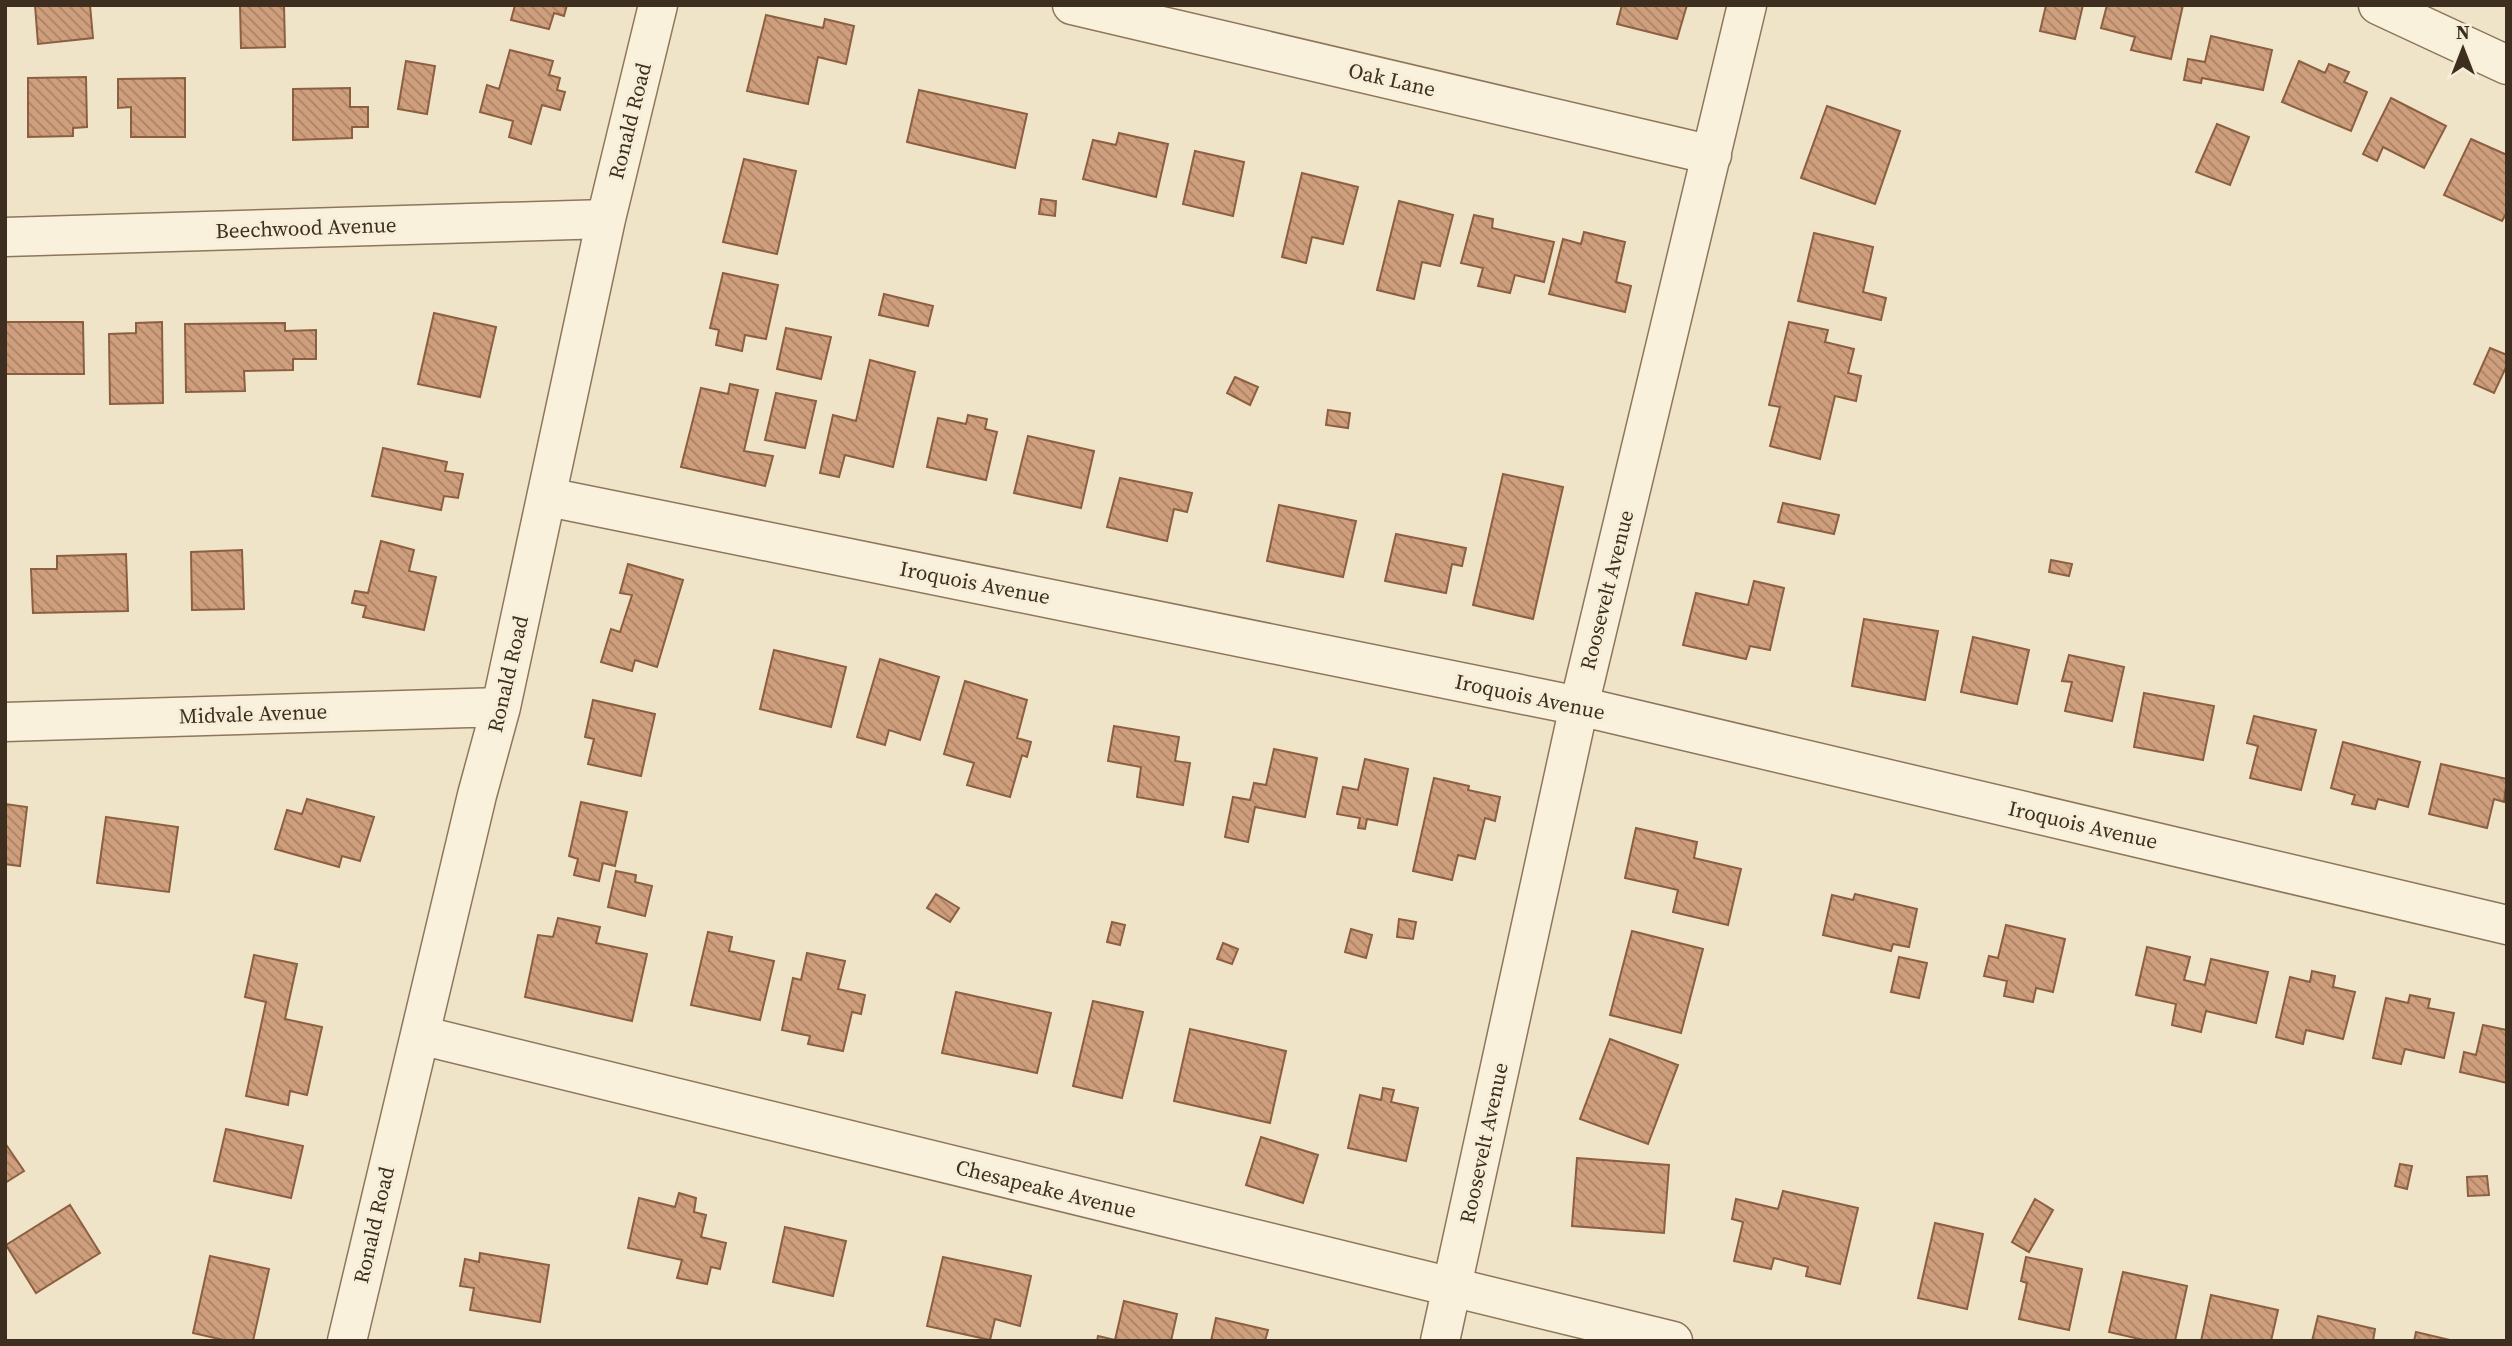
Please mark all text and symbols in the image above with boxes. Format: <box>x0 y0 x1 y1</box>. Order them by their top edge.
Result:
north arrow <box>2428 14 2498 84</box>
text: N <box>2456 19 2470 45</box>
street label: Oak Lane <box>1346 55 1438 104</box>
street label: Ronald Road <box>601 60 658 182</box>
street label: Beechwood Avenue <box>215 210 397 245</box>
street label: Roosevelt Avenue <box>1573 507 1640 673</box>
street label: Iroquois Avenue <box>897 554 1053 611</box>
street label: Ronald Road <box>480 613 535 735</box>
street label: Iroquois Avenue <box>1453 666 1608 727</box>
street label: Midvale Avenue <box>178 696 328 731</box>
street label: Iroquois Avenue <box>2006 793 2161 856</box>
street label: Roosevelt Avenue <box>1452 1060 1515 1226</box>
street label: Chesapeake Avenue <box>953 1152 1139 1225</box>
street label: Ronald Road <box>346 1164 401 1286</box>

